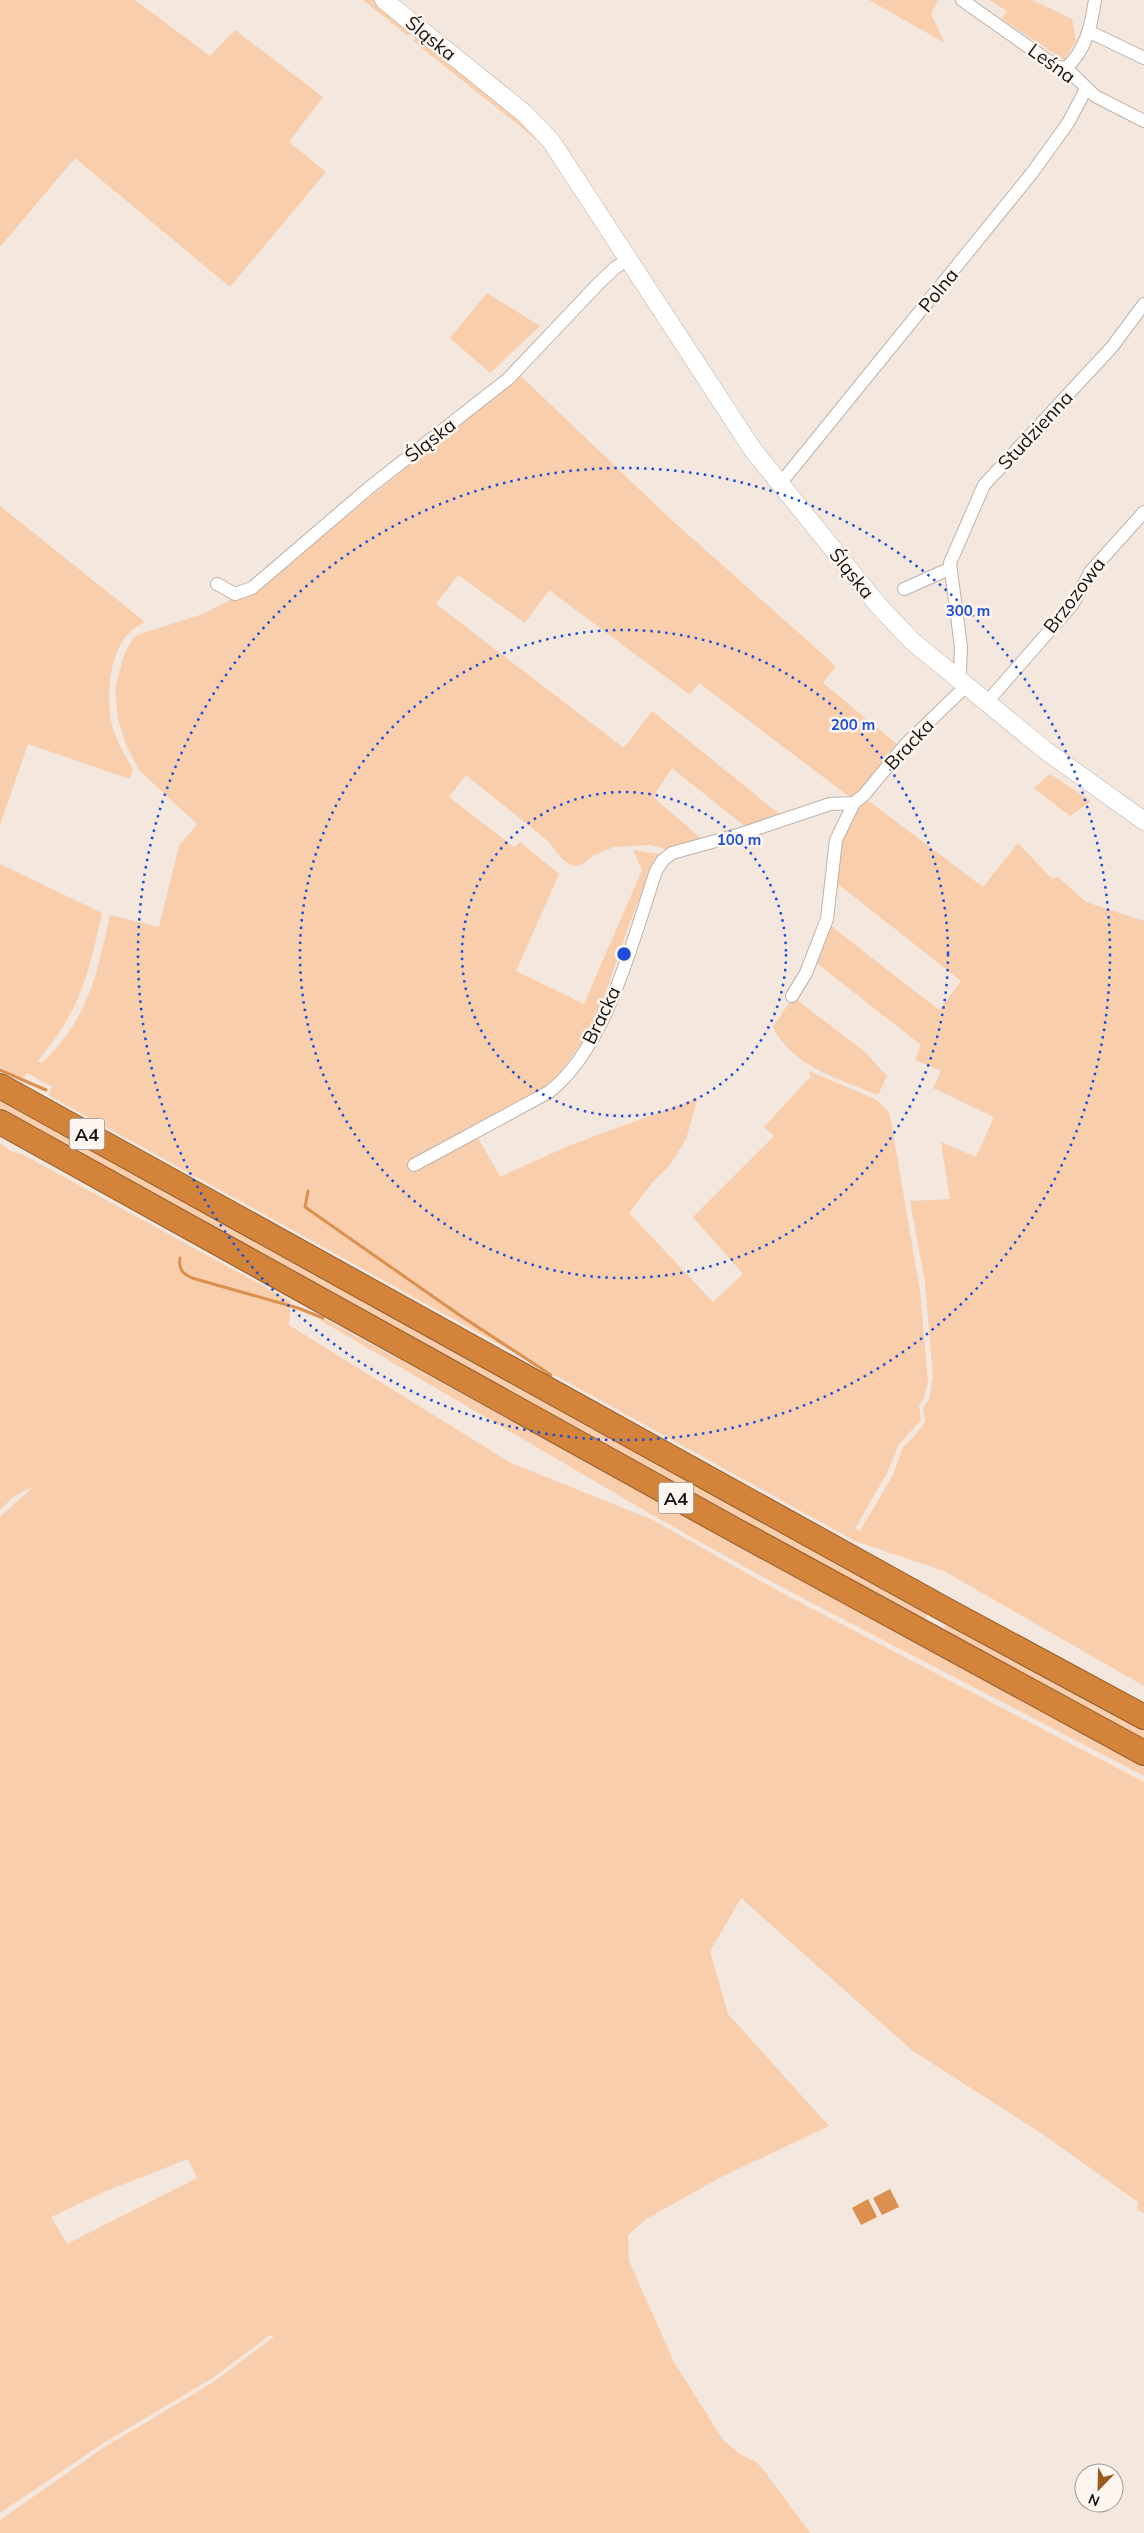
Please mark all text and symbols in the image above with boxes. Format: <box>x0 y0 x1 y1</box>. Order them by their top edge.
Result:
street label: Śląska <box>401 10 461 66</box>
street label: Leśna <box>1024 38 1080 88</box>
street label: Polna <box>913 263 963 317</box>
street label: Studzienna <box>992 386 1078 474</box>
street label: Śląska <box>400 413 460 467</box>
street label: Śląska <box>824 543 880 603</box>
street label: Brzozowa <box>1038 552 1110 638</box>
text: 300 m <box>946 601 990 620</box>
street label: Bracka <box>879 713 939 775</box>
text: 200 m <box>831 715 875 734</box>
text: 100 m <box>717 830 761 849</box>
centre of rings <box>615 945 633 963</box>
street label: Bracka <box>577 982 625 1048</box>
road number: A4 <box>70 1118 104 1150</box>
road number: A4 <box>658 1482 694 1514</box>
north arrow <box>1074 2463 1124 2513</box>
text: N <box>1086 2490 1102 2510</box>

